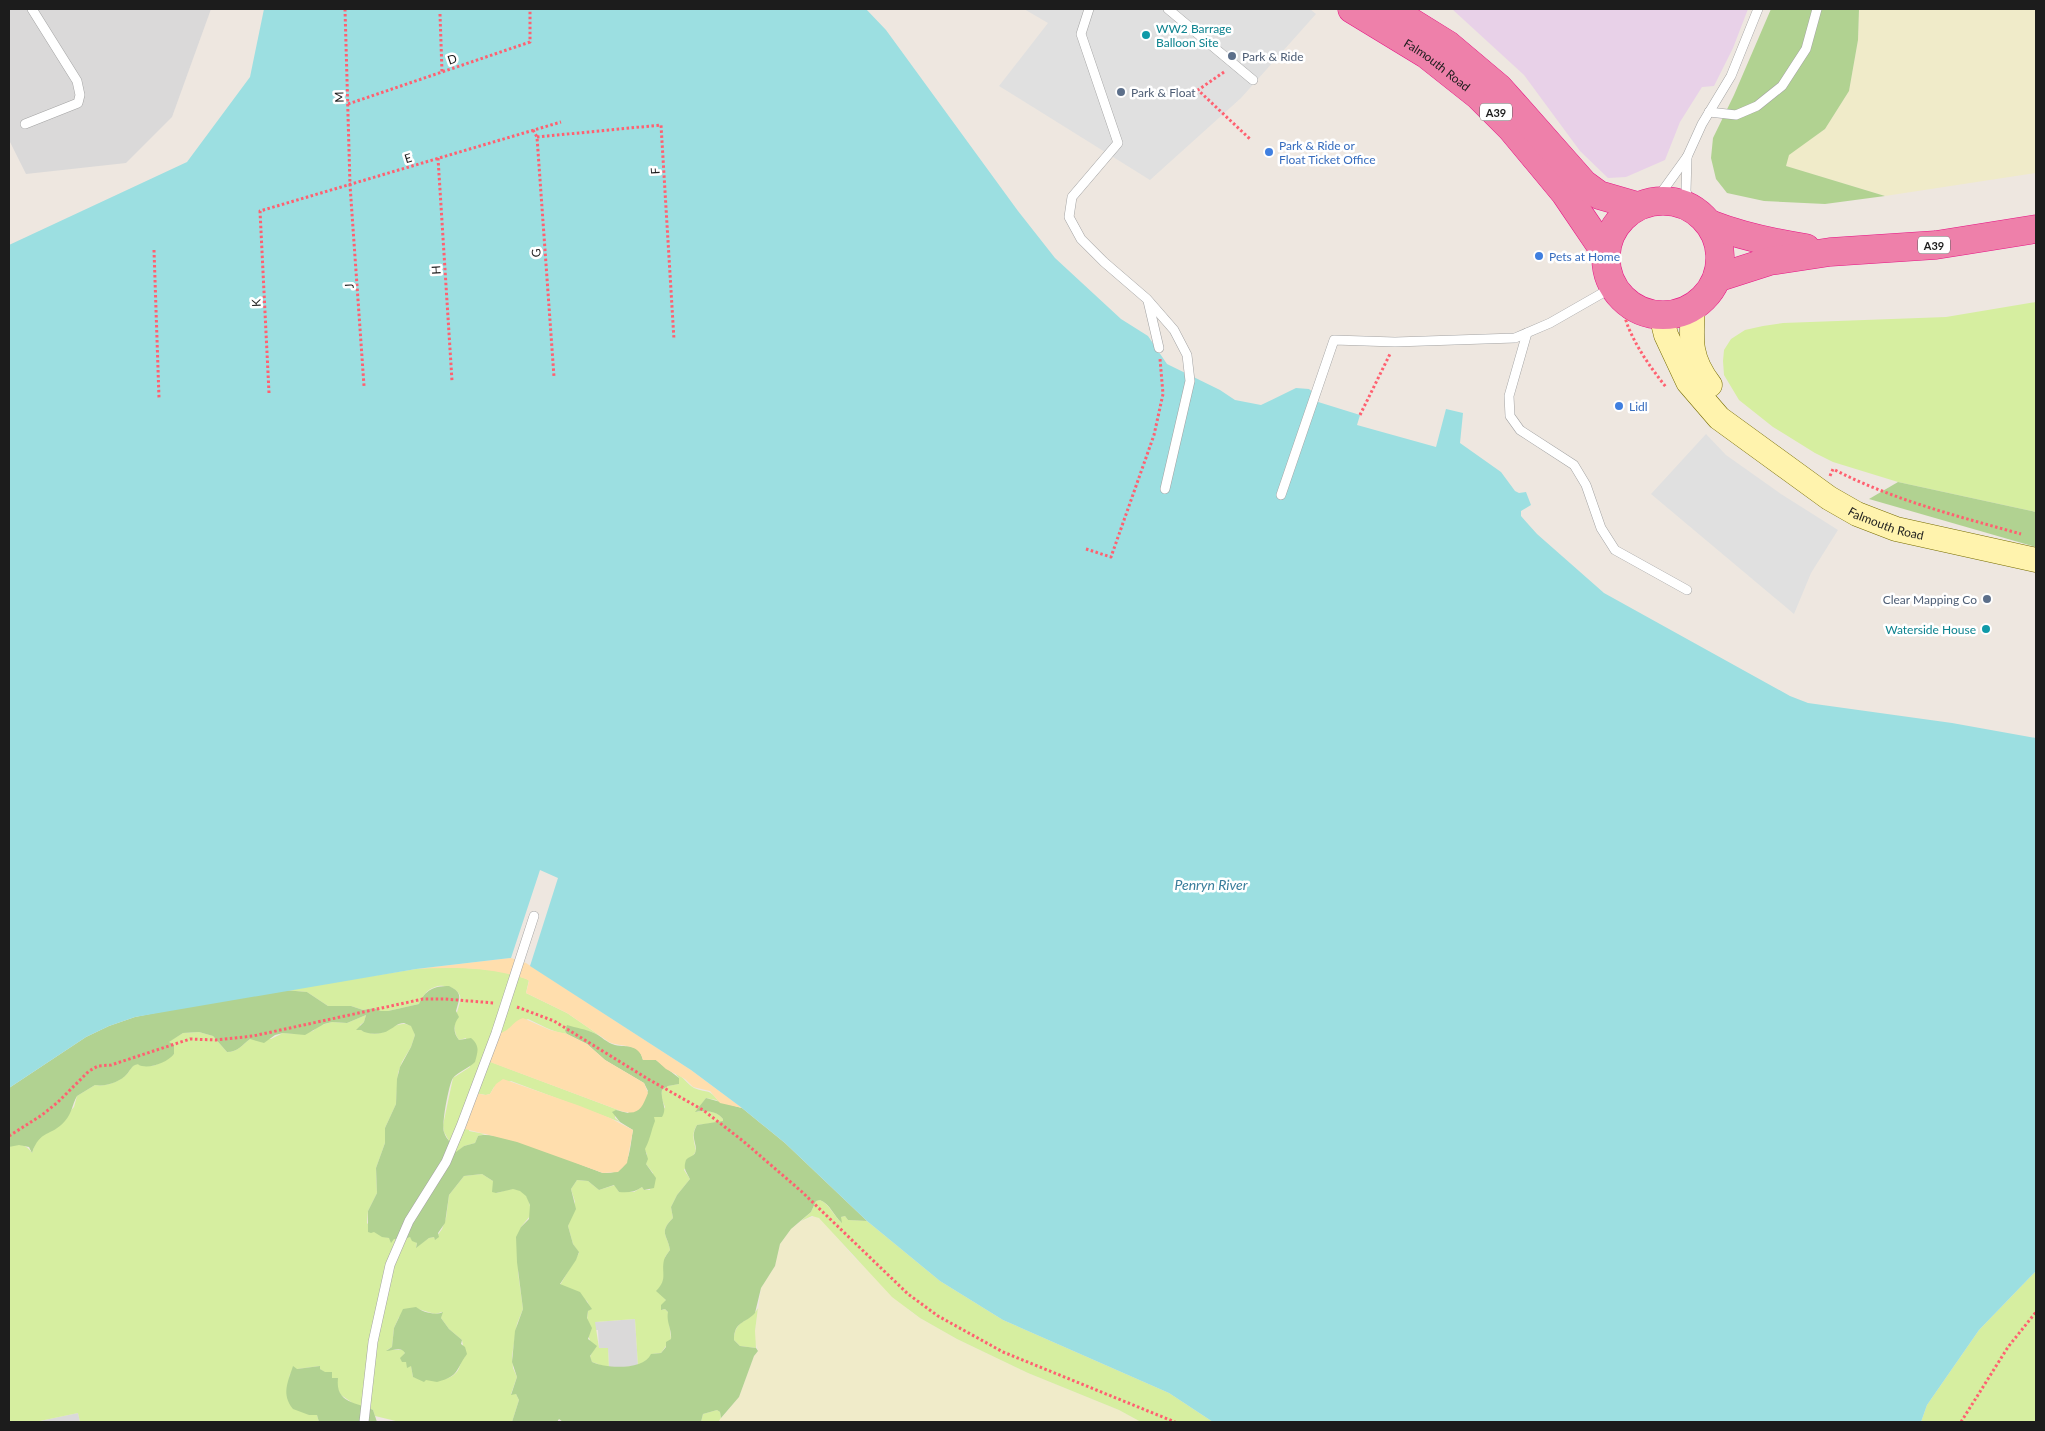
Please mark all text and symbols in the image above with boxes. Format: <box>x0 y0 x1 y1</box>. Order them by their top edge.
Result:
place label: WW2 Barrage Balloon Site <box>1156 21 1232 50</box>
marker: WW2 Barrage Balloon Site <box>1140 29 1152 41</box>
street label: Falmouth Road <box>1402 35 1474 94</box>
place label: Park & Ride <box>1242 49 1304 64</box>
street label: D <box>445 50 459 68</box>
marker: Park & Ride <box>1226 50 1238 62</box>
place label: Park & Float <box>1131 85 1196 100</box>
marker: Park & Float <box>1115 86 1127 98</box>
street label: M <box>331 91 347 103</box>
road number: A39 <box>1480 104 1512 120</box>
place label: Park & Ride or Float Ticket Office <box>1279 138 1375 167</box>
marker: Park & Ride or Float Ticket Office <box>1263 146 1275 158</box>
street label: E <box>402 150 414 166</box>
street label: F <box>647 167 663 175</box>
road number: A39 <box>1918 236 1950 254</box>
street label: G <box>528 248 544 258</box>
place label: Pets at Home <box>1549 249 1620 264</box>
marker: Pets at Home <box>1533 250 1545 262</box>
street label: H <box>428 265 444 275</box>
street label: J <box>341 283 357 289</box>
street label: K <box>248 299 264 307</box>
place label: Lidl <box>1629 399 1648 414</box>
marker: Lidl <box>1613 400 1625 412</box>
street label: Falmouth Road <box>1846 503 1925 542</box>
place label: Clear Mapping Co <box>1883 592 1977 607</box>
marker: Clear Mapping Co <box>1981 593 1993 605</box>
place label: Waterside House <box>1885 622 1976 637</box>
marker: Waterside House <box>1980 623 1992 635</box>
water label: Penryn River <box>1174 876 1248 893</box>

